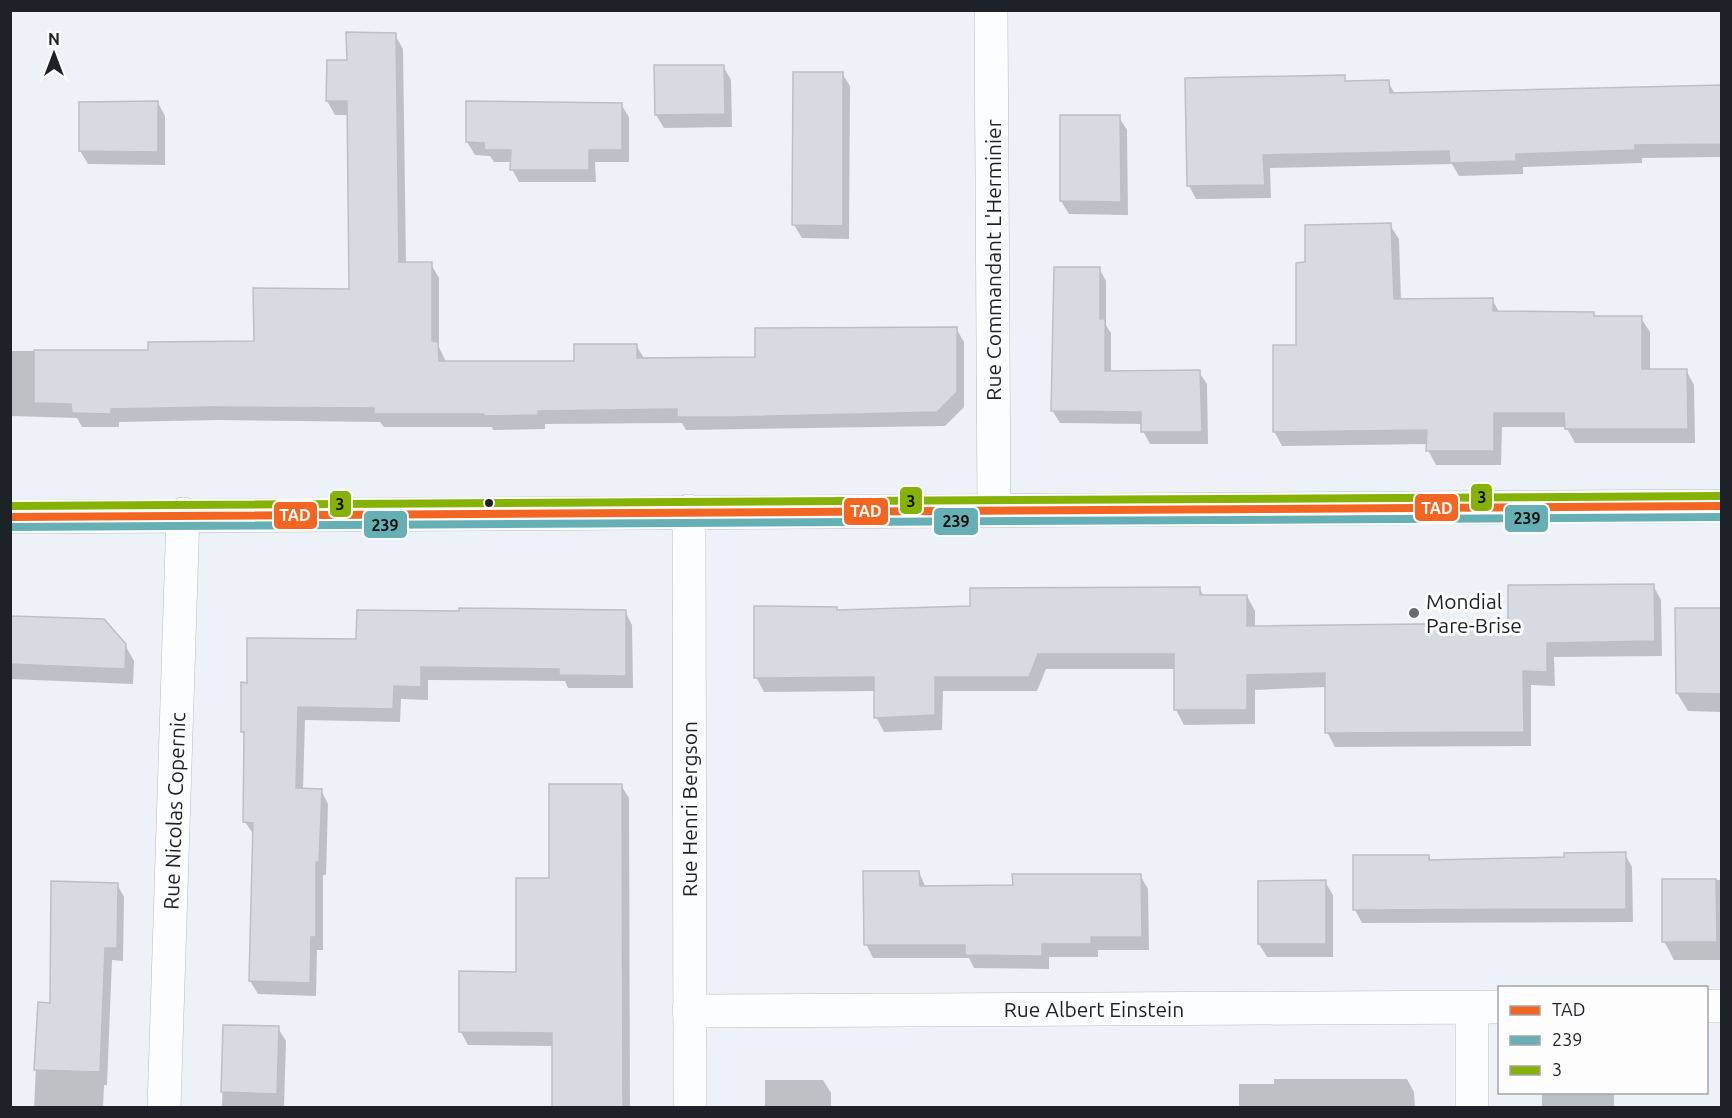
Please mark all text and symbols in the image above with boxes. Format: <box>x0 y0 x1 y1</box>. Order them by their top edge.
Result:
north arrow <box>24 24 84 84</box>
text: N <box>48 30 60 48</box>
street label: Rue Commandant L'Herminier <box>981 119 1005 401</box>
line badge: 3 <box>1470 483 1493 512</box>
line badge: 3 <box>899 486 923 515</box>
text: 3 <box>1477 488 1487 506</box>
line badge: 3 <box>329 490 352 518</box>
text: 3 <box>906 492 916 510</box>
line badge: TAD <box>1414 493 1459 522</box>
text: 3 <box>335 495 345 513</box>
unlabelled marker <box>483 497 495 509</box>
line badge: TAD <box>843 497 889 526</box>
text: TAD <box>1421 499 1453 517</box>
line badge: TAD <box>273 501 318 530</box>
text: TAD <box>850 502 882 520</box>
line badge: 239 <box>1504 504 1549 533</box>
text: TAD <box>279 506 311 524</box>
line badge: 239 <box>933 507 979 536</box>
text: 239 <box>1513 509 1541 527</box>
line badge: 239 <box>363 510 408 539</box>
text: 239 <box>942 512 970 530</box>
text: 239 <box>371 516 399 534</box>
place label: Mondial Pare-Brise <box>1426 589 1522 637</box>
marker: Mondial Pare-Brise <box>1407 606 1421 620</box>
street label: Rue Nicolas Copernic <box>159 712 189 910</box>
street label: Rue Henri Bergson <box>677 721 701 897</box>
legend <box>1498 986 1708 1094</box>
street label: Rue Albert Einstein <box>1004 997 1184 1021</box>
text: TAD <box>1552 999 1585 1019</box>
text: 239 <box>1552 1029 1582 1049</box>
text: 3 <box>1552 1059 1562 1079</box>

